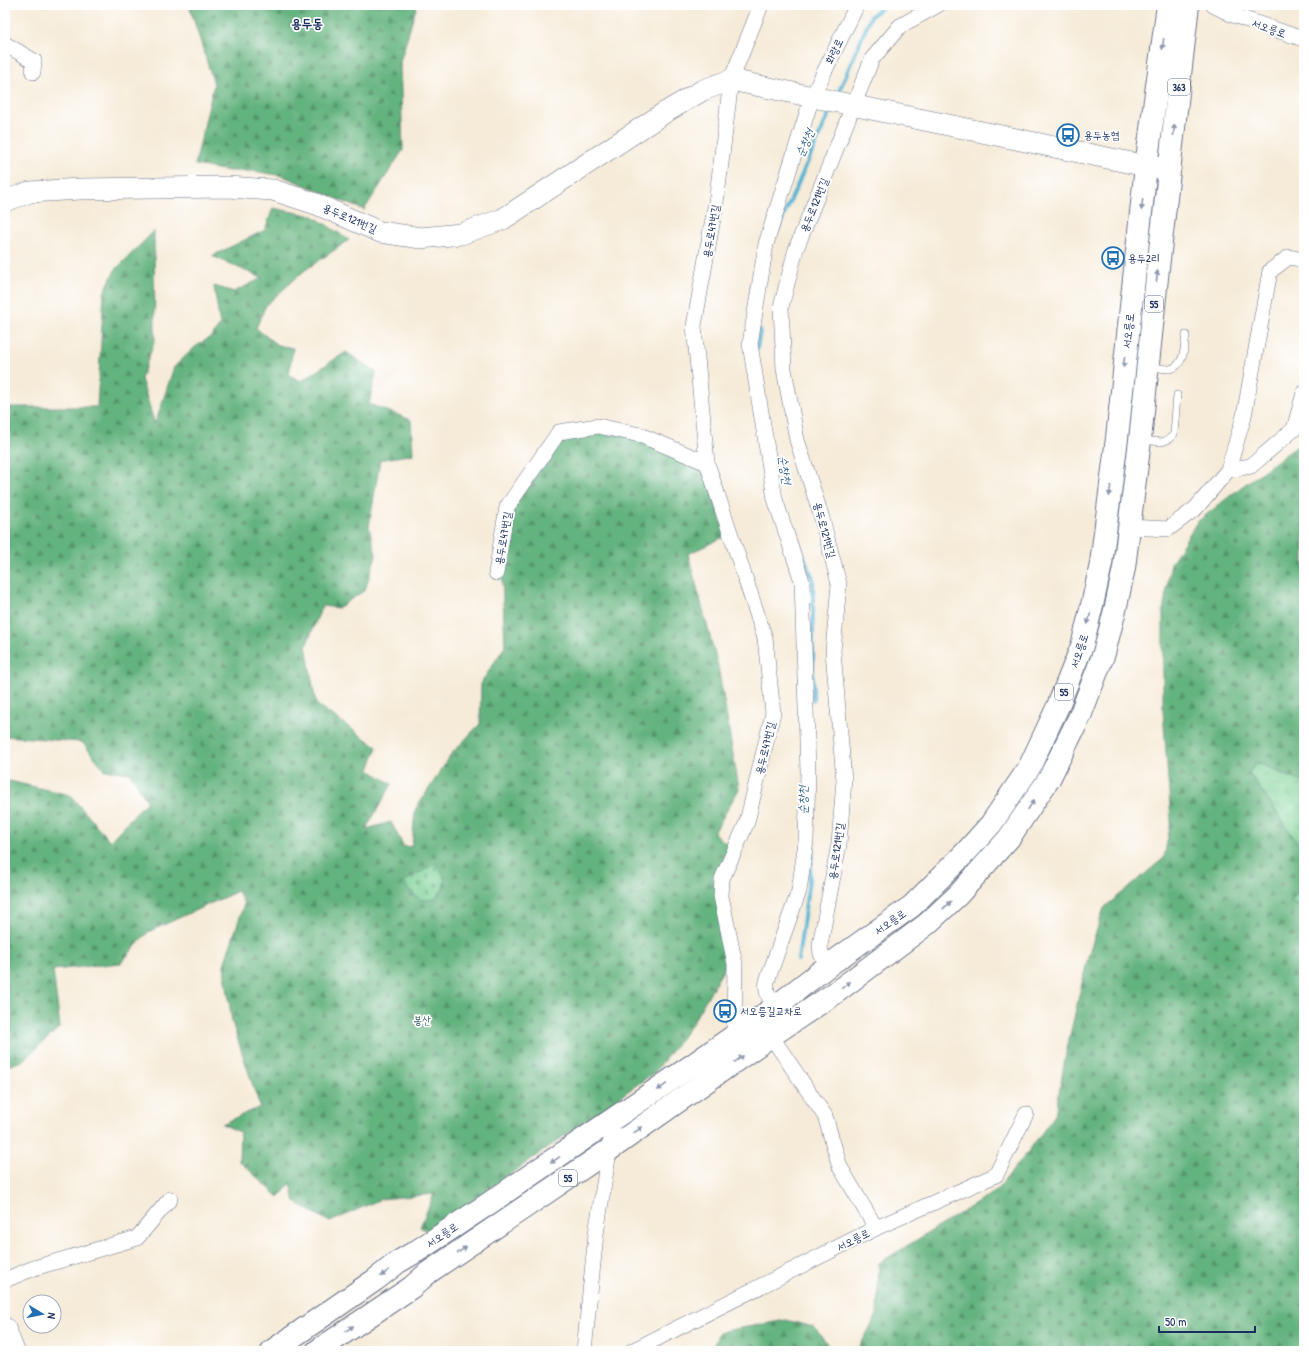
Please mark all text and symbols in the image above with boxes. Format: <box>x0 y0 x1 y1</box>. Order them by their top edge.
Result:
district label: 용두동 <box>291 14 323 32</box>
street label: 서오릉로 <box>1250 16 1288 40</box>
street label: 화랑로 <box>822 36 846 66</box>
one-way arrow <box>1159 38 1166 50</box>
road number: 363 <box>1168 79 1190 95</box>
bus stop icon: 용두농협 <box>1055 122 1081 148</box>
one-way arrow <box>1171 124 1177 136</box>
water label: 순창천 <box>791 125 819 159</box>
place label: 용두농협 <box>1084 128 1120 142</box>
street label: 용두로121번길 <box>797 176 831 234</box>
one-way arrow <box>1139 199 1145 211</box>
street label: 용두로121번길 <box>321 200 379 236</box>
street label: 용두로47번길 <box>699 203 723 259</box>
bus stop icon: 용두2리 <box>1100 245 1126 271</box>
place label: 용두2리 <box>1128 251 1160 265</box>
one-way arrow <box>1154 270 1160 282</box>
road number: 55 <box>1145 296 1163 312</box>
street label: 서오릉로 <box>1119 313 1137 349</box>
one-way arrow <box>1121 356 1128 368</box>
water label: 순창천 <box>775 454 796 487</box>
one-way arrow <box>1107 485 1113 497</box>
street label: 용두로121번길 <box>811 500 839 560</box>
street label: 용두로47번길 <box>491 510 515 566</box>
one-way arrow <box>1085 613 1091 625</box>
street label: 서오릉로 <box>1067 632 1091 670</box>
road number: 55 <box>1055 684 1073 700</box>
street label: 용두로47번길 <box>752 720 778 776</box>
water label: 순창천 <box>794 784 811 814</box>
one-way arrow <box>1027 800 1035 811</box>
street label: 용두로121번길 <box>825 821 847 880</box>
one-way arrow <box>942 900 952 910</box>
street label: 서오릉로 <box>871 906 909 938</box>
one-way arrow <box>840 981 851 989</box>
bus stop icon: 서오릉길교차로 <box>712 998 738 1024</box>
place label: 서오릉길교차로 <box>740 1004 802 1018</box>
park label: 봉산 <box>413 1013 431 1027</box>
one-way arrow <box>733 1055 744 1063</box>
one-way arrow <box>657 1083 668 1091</box>
one-way arrow <box>633 1126 643 1134</box>
one-way arrow <box>550 1156 560 1164</box>
road number: 55 <box>559 1170 577 1186</box>
street label: 서오릉로 <box>423 1219 461 1251</box>
street label: 서오릉로 <box>834 1226 872 1254</box>
one-way arrow <box>456 1246 467 1254</box>
one-way arrow <box>379 1268 390 1277</box>
north arrow <box>22 1294 62 1334</box>
scale bar <box>1159 1308 1255 1334</box>
text: N <box>44 1312 59 1320</box>
text: 50 m <box>1165 1313 1186 1330</box>
one-way arrow <box>344 1325 355 1333</box>

